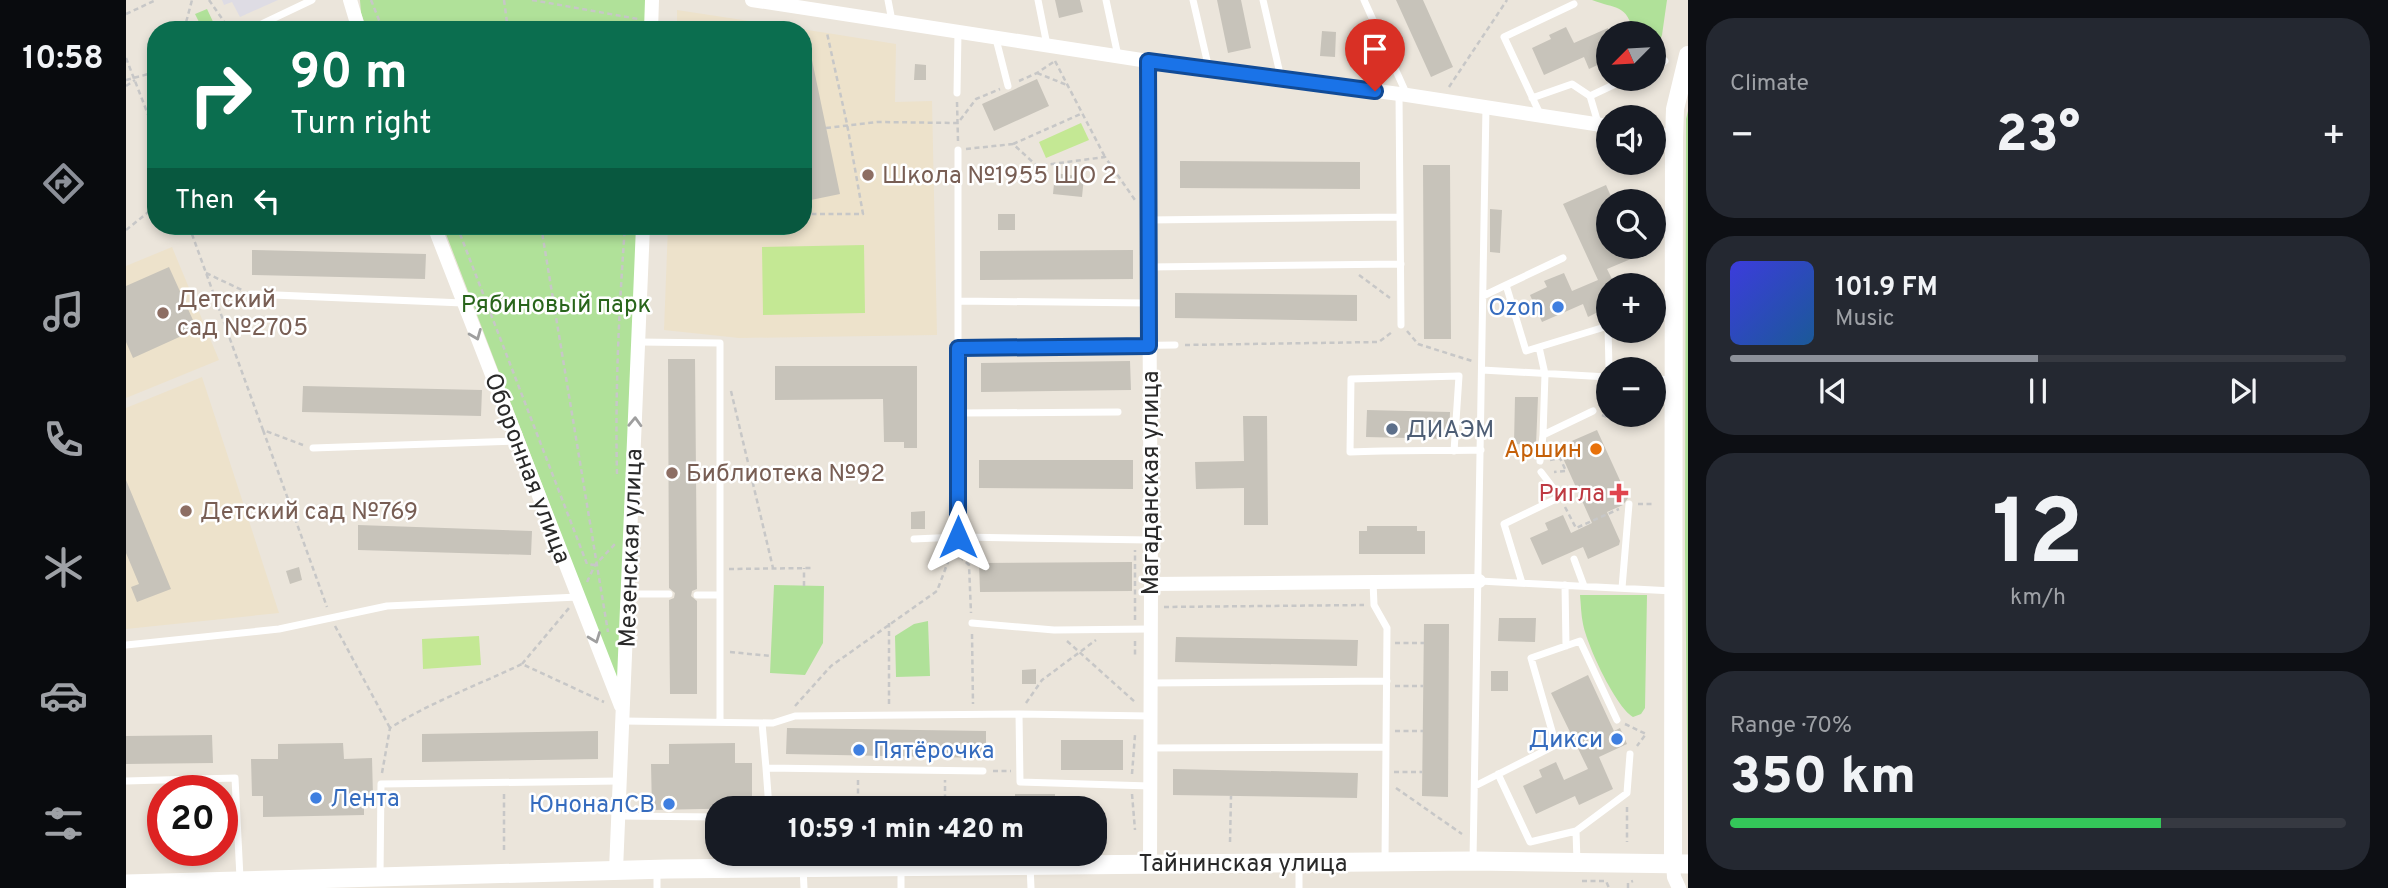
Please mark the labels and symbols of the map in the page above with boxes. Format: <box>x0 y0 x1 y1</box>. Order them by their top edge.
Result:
pin <box>1345 19 1405 91</box>
north arrow <box>1596 21 1666 91</box>
place label: Школа №1955 ШО 2 <box>882 162 1117 192</box>
marker: Школа №1955 ШО 2 <box>860 167 876 183</box>
place label: Детский сад №2705 <box>177 286 308 344</box>
park label: Рябиновый парк <box>461 291 651 321</box>
place label: Ozon <box>1488 294 1544 324</box>
marker: Ozon <box>1550 299 1566 315</box>
marker: Детский сад №2705 <box>155 305 171 321</box>
one-way arrow <box>468 328 482 340</box>
street label: Оборонная улица <box>476 369 576 568</box>
street label: Магаданская улица <box>1137 371 1167 595</box>
one-way arrow <box>627 416 642 427</box>
place label: ДИАЭМ <box>1406 416 1494 446</box>
marker: ДИАЭМ <box>1384 421 1400 437</box>
place label: Аршин <box>1504 436 1582 466</box>
marker: Аршин <box>1588 441 1604 457</box>
street label: Мезенская улица <box>614 448 650 648</box>
place label: Библиотека №92 <box>686 460 885 490</box>
marker: Библиотека №92 <box>664 465 680 481</box>
place label: Ригла <box>1538 480 1605 510</box>
marker: Ригла <box>1611 485 1627 501</box>
place label: Детский сад №769 <box>200 498 418 528</box>
position arrow <box>921 500 995 574</box>
marker: Детский сад №769 <box>178 503 194 519</box>
one-way arrow <box>586 632 600 644</box>
place label: Дикси <box>1528 726 1603 756</box>
marker: Дикси <box>1609 731 1625 747</box>
place label: Пятёрочка <box>873 737 994 767</box>
marker: Пятёрочка <box>851 742 867 758</box>
speed limit sign: 20 <box>147 775 238 866</box>
place label: Лента <box>330 785 400 815</box>
marker: Лента <box>308 790 324 806</box>
place label: ЮноналСВ <box>529 791 655 821</box>
marker: ЮноналСВ <box>661 796 677 812</box>
street label: Тайнинская улица <box>1139 850 1347 880</box>

